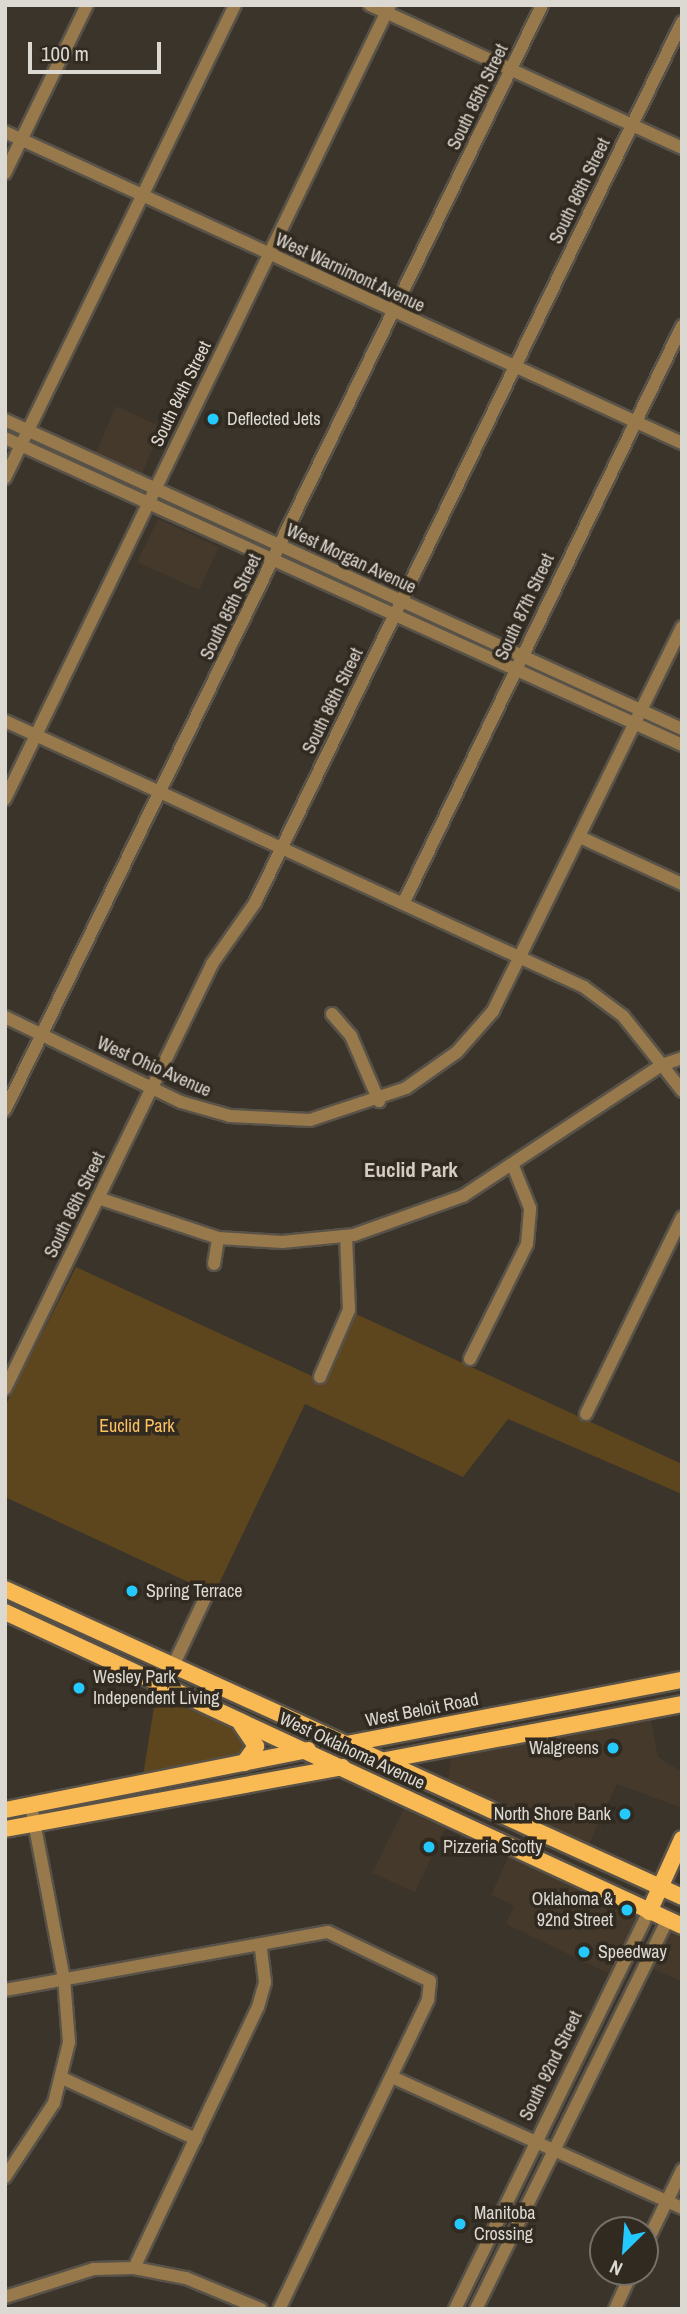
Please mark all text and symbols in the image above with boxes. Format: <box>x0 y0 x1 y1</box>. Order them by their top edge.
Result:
scale bar <box>32 28 164 72</box>
text: 100 m <box>41 39 89 68</box>
street label: South 85th Street <box>443 41 513 153</box>
street label: South 86th Street <box>545 135 615 247</box>
street label: West Warnimont Avenue <box>272 229 428 317</box>
street label: South 84th Street <box>146 338 216 450</box>
place label: Deflected Jets <box>227 408 321 430</box>
marker: Deflected Jets <box>205 411 221 427</box>
street label: West Morgan Avenue <box>282 519 420 599</box>
street label: South 87th Street <box>491 550 559 664</box>
street label: South 85th Street <box>196 551 266 663</box>
street label: South 86th Street <box>298 645 368 757</box>
street label: West Ohio Avenue <box>93 1032 215 1102</box>
street label: South 86th Street <box>40 1149 110 1261</box>
district label: Euclid Park <box>364 1157 458 1183</box>
park label: Euclid Park <box>99 1415 175 1437</box>
place label: Spring Terrace <box>146 1580 243 1602</box>
marker: Spring Terrace <box>124 1583 140 1599</box>
place label: Wesley Park Independent Living <box>93 1667 219 1710</box>
marker: Wesley Park Independent Living <box>71 1680 87 1696</box>
street label: West Beloit Road <box>364 1688 480 1732</box>
street label: West Oklahoma Avenue <box>276 1708 428 1794</box>
place label: Walgreens <box>529 1737 599 1759</box>
marker: Walgreens <box>605 1740 621 1756</box>
place label: North Shore Bank <box>494 1803 611 1825</box>
marker: North Shore Bank <box>617 1806 633 1822</box>
place label: Pizzeria Scotty <box>443 1836 542 1858</box>
marker: Pizzeria Scotty <box>421 1839 437 1855</box>
place label: Oklahoma & 92nd Street <box>532 1889 613 1932</box>
marker: Oklahoma & 92nd Street <box>619 1902 635 1918</box>
place label: Speedway <box>598 1941 667 1963</box>
marker: Speedway <box>576 1944 592 1960</box>
street label: South 92nd Street <box>515 2008 587 2124</box>
place label: Manitoba Crossing <box>474 2203 536 2246</box>
marker: Manitoba Crossing <box>452 2216 468 2232</box>
north arrow <box>589 2216 659 2286</box>
text: N <box>605 2254 627 2282</box>

